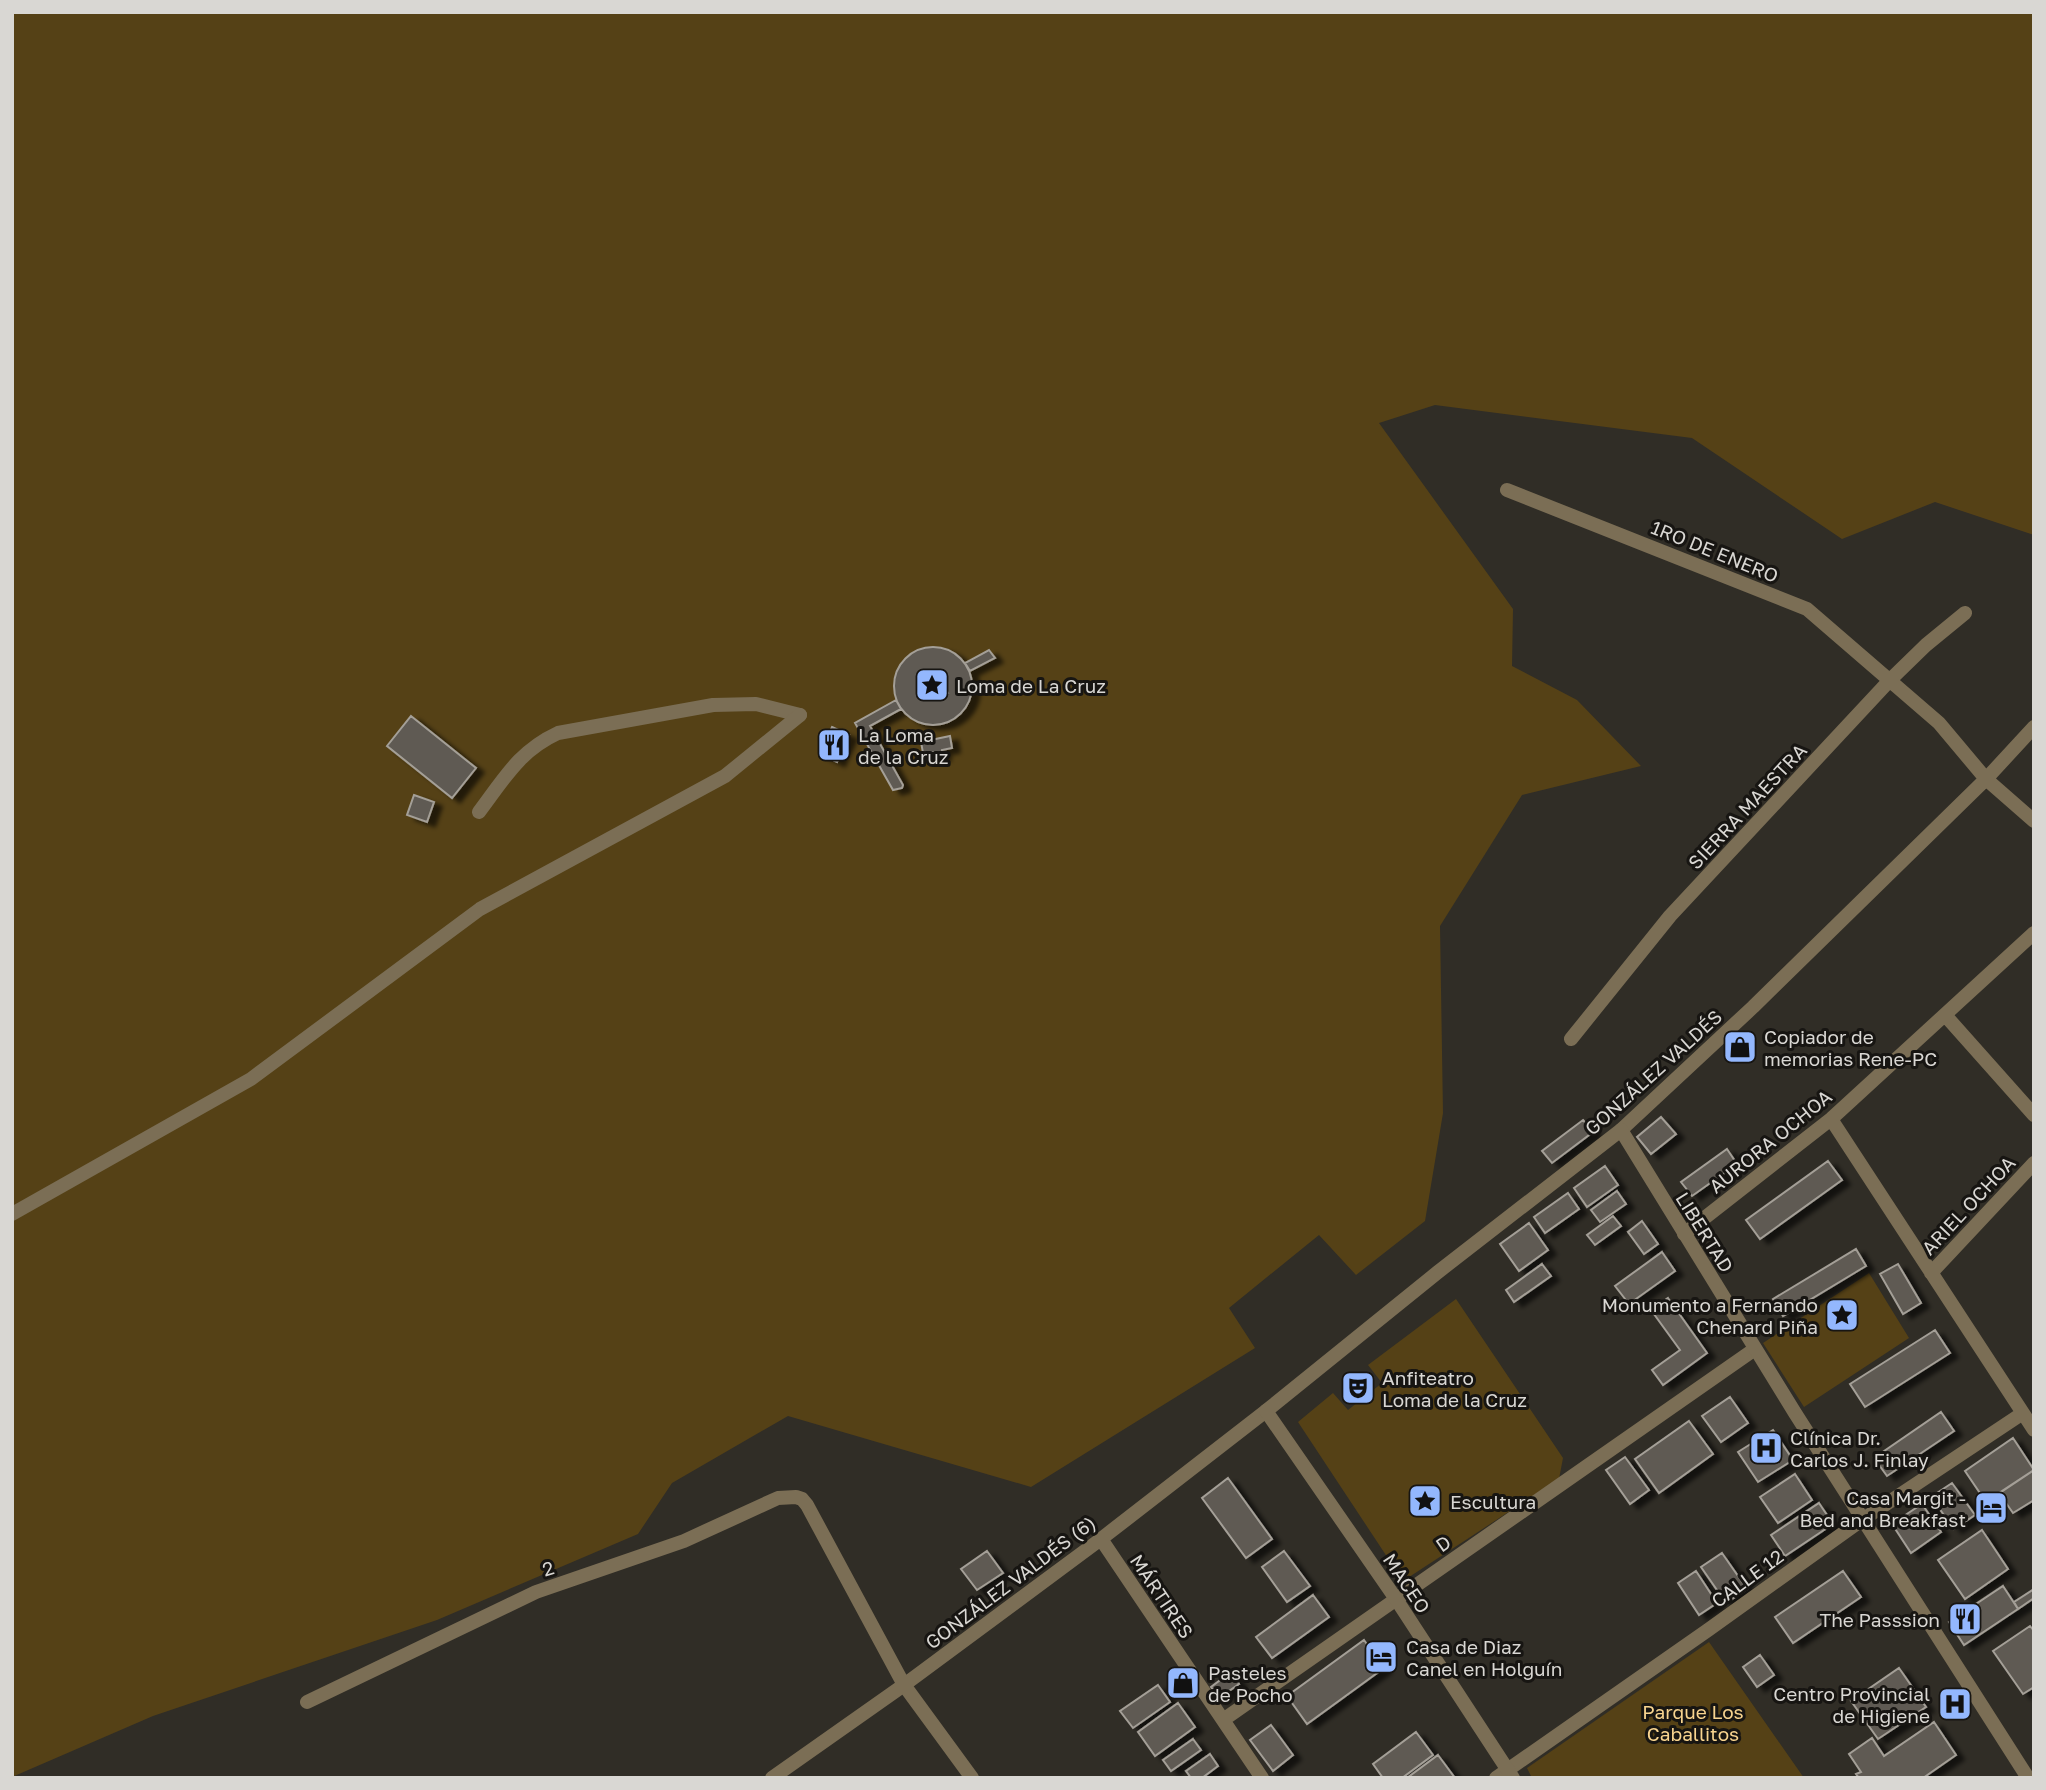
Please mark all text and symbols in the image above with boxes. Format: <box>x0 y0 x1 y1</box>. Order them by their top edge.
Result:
street label: 1RO DE ENERO <box>1648 515 1782 587</box>
place icon: Loma de La Cruz <box>913 666 951 704</box>
place label: Loma de La Cruz <box>956 674 1106 697</box>
place label: La Loma de la Cruz <box>858 723 949 768</box>
restaurant icon: La Loma de la Cruz <box>815 726 853 764</box>
street label: SIERRA MAESTRA <box>1683 738 1811 873</box>
street label: GONZÁLEZ VALDÉS <box>1580 1004 1726 1140</box>
place label: Copiador de memorias Rene-PC <box>1764 1025 1937 1070</box>
shop icon: Copiador de memorias Rene-PC <box>1721 1028 1759 1066</box>
street label: AURORA OCHOA <box>1704 1084 1836 1198</box>
street label: ARIEL OCHOA <box>1916 1151 2020 1259</box>
street label: LIBERTAD <box>1671 1188 1739 1276</box>
place label: Monumento a Fernando Chenard Piña <box>1602 1293 1818 1338</box>
place icon: Monumento a Fernando Chenard Piña <box>1823 1296 1861 1334</box>
place label: Anfiteatro Loma de la Cruz <box>1382 1366 1527 1411</box>
theatre icon: Anfiteatro Loma de la Cruz <box>1339 1369 1377 1407</box>
place label: Clínica Dr. Carlos J. Finlay <box>1790 1426 1929 1471</box>
hospital icon: Clínica Dr. Carlos J. Finlay <box>1747 1429 1785 1467</box>
place icon: Escultura <box>1406 1482 1444 1520</box>
place label: Casa Margit - Bed and Breakfast <box>1800 1486 1966 1531</box>
hotel icon: Casa Margit - Bed and Breakfast <box>1972 1489 2010 1527</box>
place label: Escultura <box>1450 1490 1536 1513</box>
street label: GONZÁLEZ VALDÉS (6) <box>920 1511 1100 1653</box>
street label: D <box>1431 1530 1455 1556</box>
street label: CALLE 12 <box>1706 1544 1788 1612</box>
street label: MACEO <box>1379 1549 1435 1617</box>
street label: MÁRTIRES <box>1126 1550 1198 1642</box>
street label: 2 <box>539 1555 557 1581</box>
restaurant icon: The Passsion <box>1946 1600 1984 1638</box>
place label: The Passsion <box>1819 1608 1940 1631</box>
place label: Casa de Diaz Canel en Holguín <box>1406 1635 1562 1680</box>
hotel icon: Casa de Diaz Canel en Holguín <box>1362 1638 1400 1676</box>
place label: Pasteles de Pocho <box>1208 1661 1293 1706</box>
shop icon: Pasteles de Pocho <box>1164 1664 1202 1702</box>
place label: Centro Provincial de Higiene <box>1773 1682 1930 1727</box>
hospital icon: Centro Provincial de Higiene <box>1936 1685 1974 1723</box>
park label: Parque Los Caballitos <box>1642 1700 1744 1745</box>

